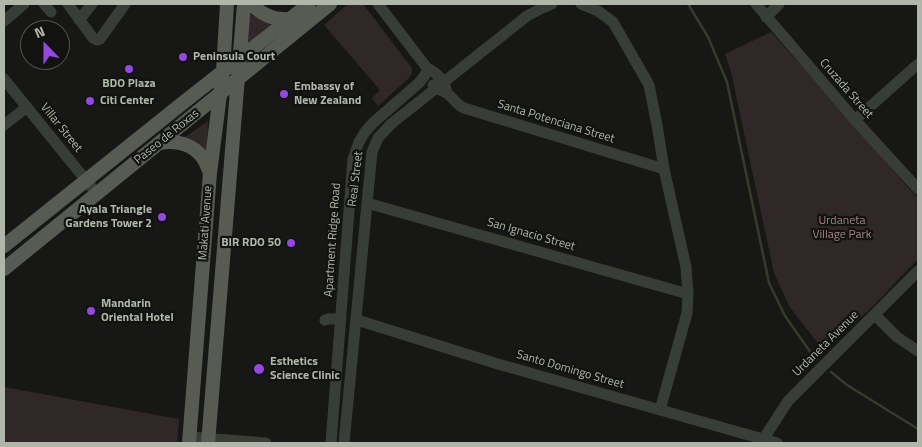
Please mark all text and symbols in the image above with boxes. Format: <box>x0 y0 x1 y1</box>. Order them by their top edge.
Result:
north arrow <box>20 20 70 70</box>
text: N <box>31 20 48 43</box>
place label: Peninsula Court <box>193 50 275 64</box>
marker: Peninsula Court <box>177 51 189 63</box>
street label: Cruzada Street <box>816 56 876 122</box>
marker: BDO Plaza <box>123 63 135 75</box>
place label: BDO Plaza <box>102 77 156 91</box>
place label: Embassy of New Zealand <box>294 80 361 108</box>
marker: Embassy of New Zealand <box>278 88 290 100</box>
place label: Citi Center <box>100 94 154 108</box>
marker: Citi Center <box>84 95 96 107</box>
street label: Santa Potenciana Street <box>496 97 616 147</box>
street label: Villar Street <box>37 101 85 155</box>
street label: Paseo de Roxas <box>132 106 202 168</box>
street label: Real Street <box>345 150 367 208</box>
street label: Apartment Ridge Road <box>322 182 344 298</box>
street label: Makati Avenue <box>196 185 216 261</box>
place label: Ayala Triangle Gardens Tower 2 <box>65 203 152 231</box>
marker: Ayala Triangle Gardens Tower 2 <box>156 211 168 223</box>
park label: Urdaneta Village Park <box>812 214 872 242</box>
street label: San Ignacio Street <box>485 216 577 254</box>
place label: BIR RDO 50 <box>221 236 281 250</box>
marker: BIR RDO 50 <box>285 237 297 249</box>
place label: Mandarin Oriental Hotel <box>101 297 174 325</box>
marker: Mandarin Oriental Hotel <box>85 305 97 317</box>
street label: Urdaneta Avenue <box>790 308 862 380</box>
street label: Santo Domingo Street <box>514 348 626 392</box>
place label: Esthetics Science Clinic <box>270 355 340 383</box>
marker: Esthetics Science Clinic <box>252 362 266 376</box>

